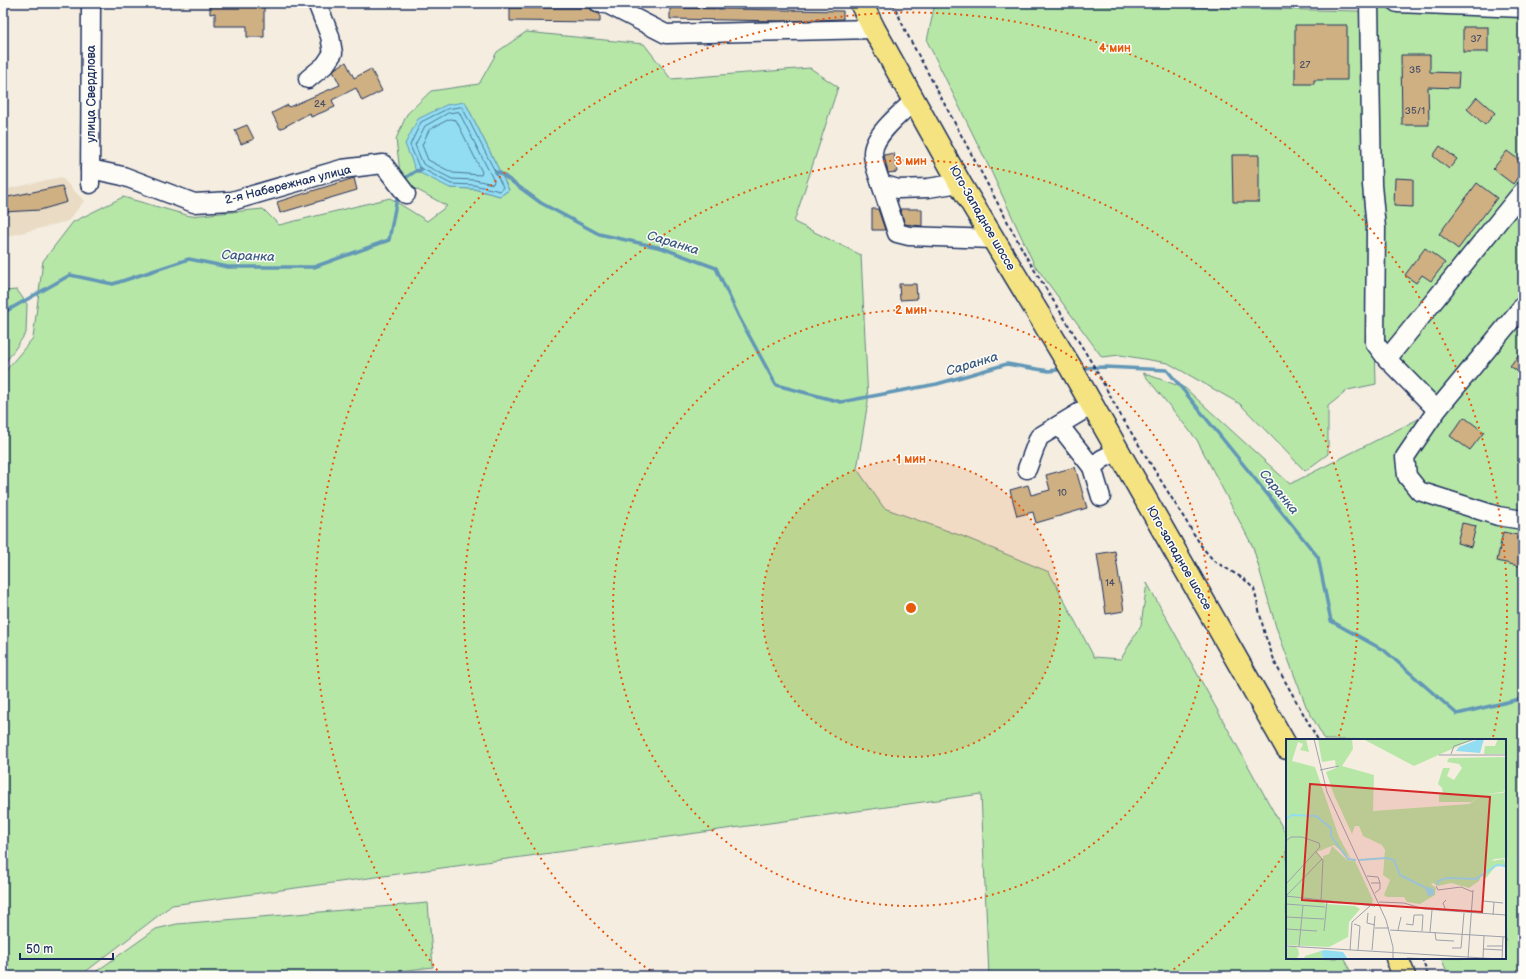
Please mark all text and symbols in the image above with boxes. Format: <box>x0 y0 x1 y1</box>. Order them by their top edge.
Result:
house number: 37 <box>1470 33 1482 45</box>
text: 4 мин <box>1099 41 1131 56</box>
street label: улица Свердлова <box>84 45 99 143</box>
house number: 27 <box>1300 59 1310 71</box>
house number: 35 <box>1409 64 1421 76</box>
house number: 24 <box>314 98 326 110</box>
house number: 35/1 <box>1405 105 1425 117</box>
text: 3 мин <box>895 154 927 169</box>
street label: 2-я Набережная улица <box>223 162 353 208</box>
street label: Юго-Западное шоссе <box>946 163 1018 274</box>
water label: Саранка <box>645 228 701 259</box>
water label: Саранка <box>221 247 275 265</box>
text: 2 мин <box>895 303 927 318</box>
water label: Саранка <box>944 348 1000 379</box>
text: 1 мин <box>896 452 926 467</box>
water label: Саранка <box>1256 466 1302 518</box>
house number: 10 <box>1057 487 1067 499</box>
street label: Юго-западное шоссе <box>1143 503 1215 613</box>
house number: 14 <box>1105 577 1115 589</box>
centre of rings <box>904 601 918 615</box>
inset map <box>1286 739 1506 959</box>
scale bar <box>20 935 113 961</box>
text: 50 m <box>26 942 53 957</box>

